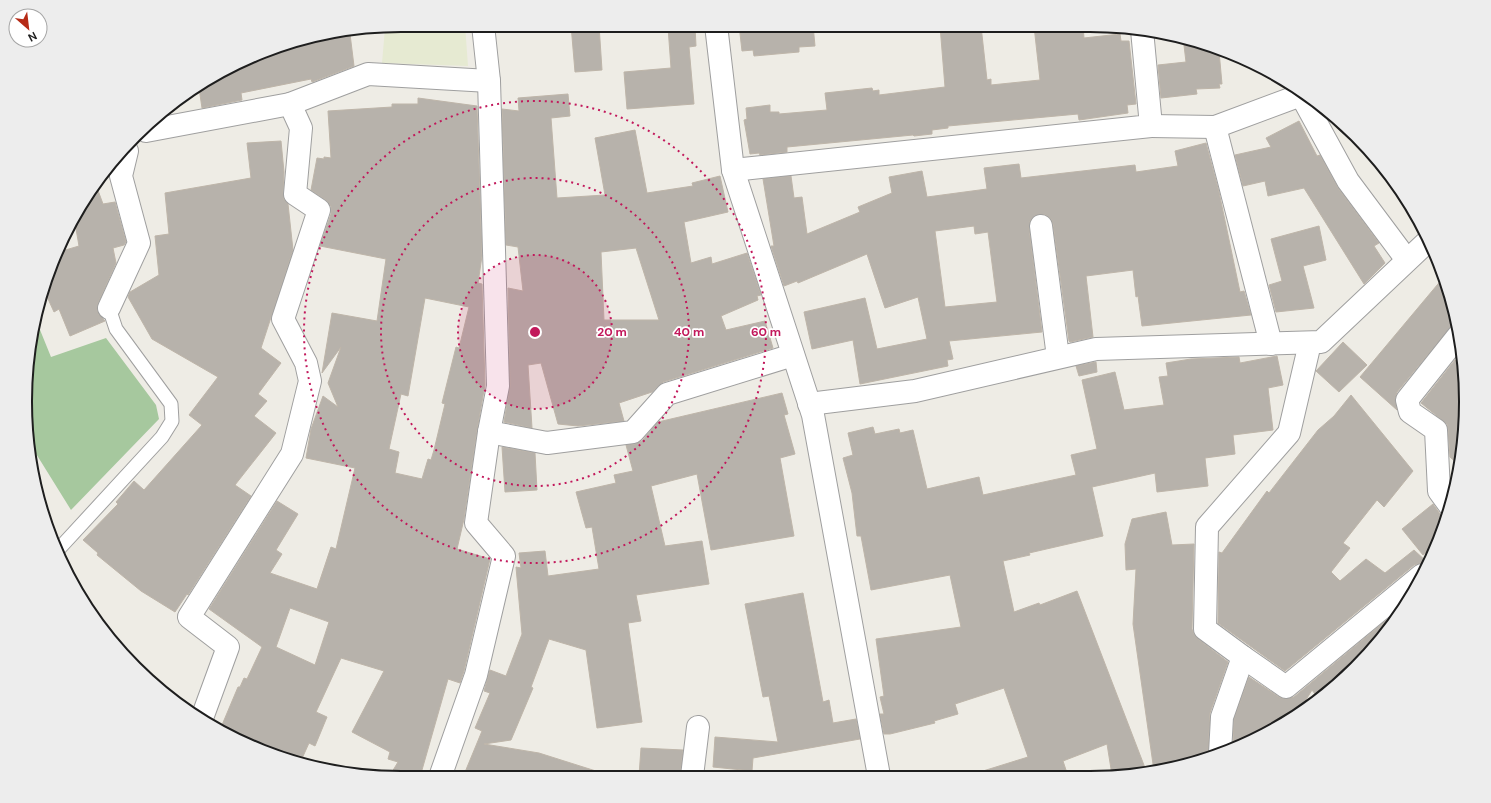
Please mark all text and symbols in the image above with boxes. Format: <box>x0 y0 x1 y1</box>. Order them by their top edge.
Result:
north arrow <box>8 8 48 48</box>
text: N <box>26 29 40 45</box>
text: 20 m <box>597 324 627 340</box>
text: 40 m <box>674 324 704 340</box>
text: 60 m <box>751 324 781 340</box>
centre of rings <box>528 325 542 339</box>

